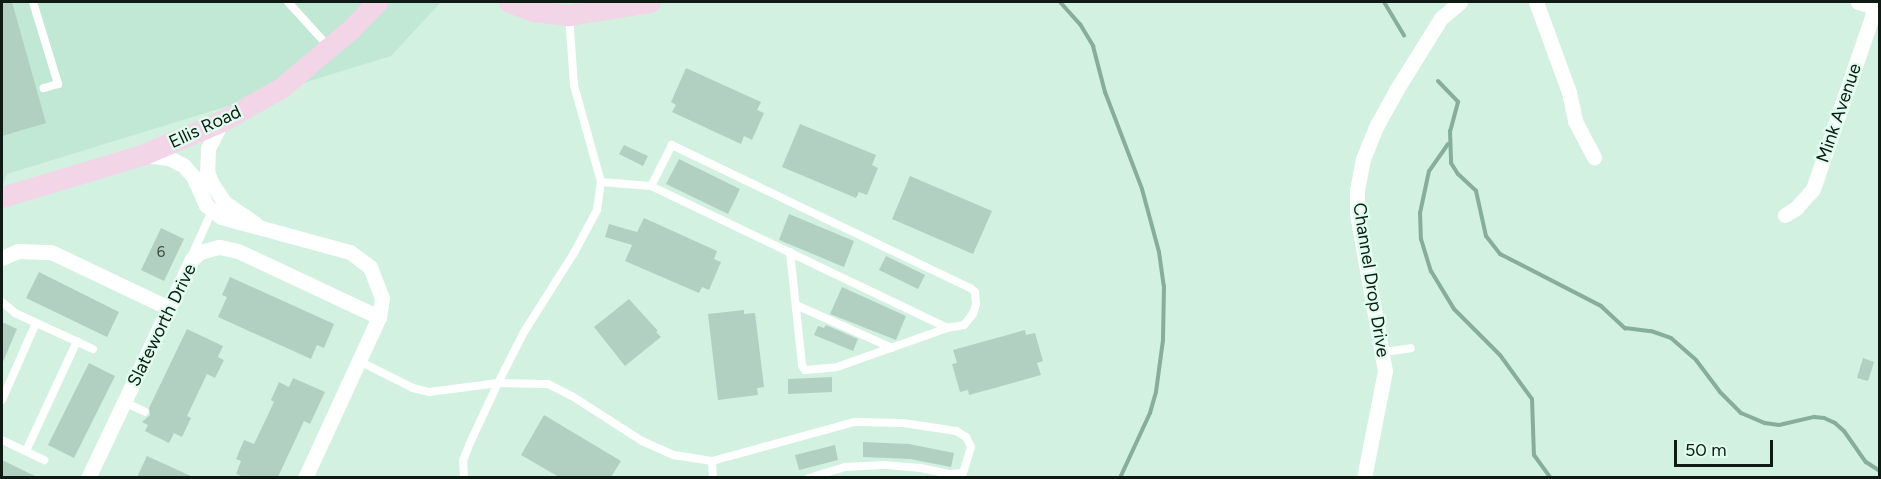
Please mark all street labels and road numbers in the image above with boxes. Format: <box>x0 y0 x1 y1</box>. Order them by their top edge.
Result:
street label: Mink Avenue <box>1812 61 1866 165</box>
street label: Ellis Road <box>166 101 244 153</box>
street label: Channel Drop Drive <box>1348 201 1394 359</box>
street label: Slateworth Drive <box>123 260 201 390</box>

